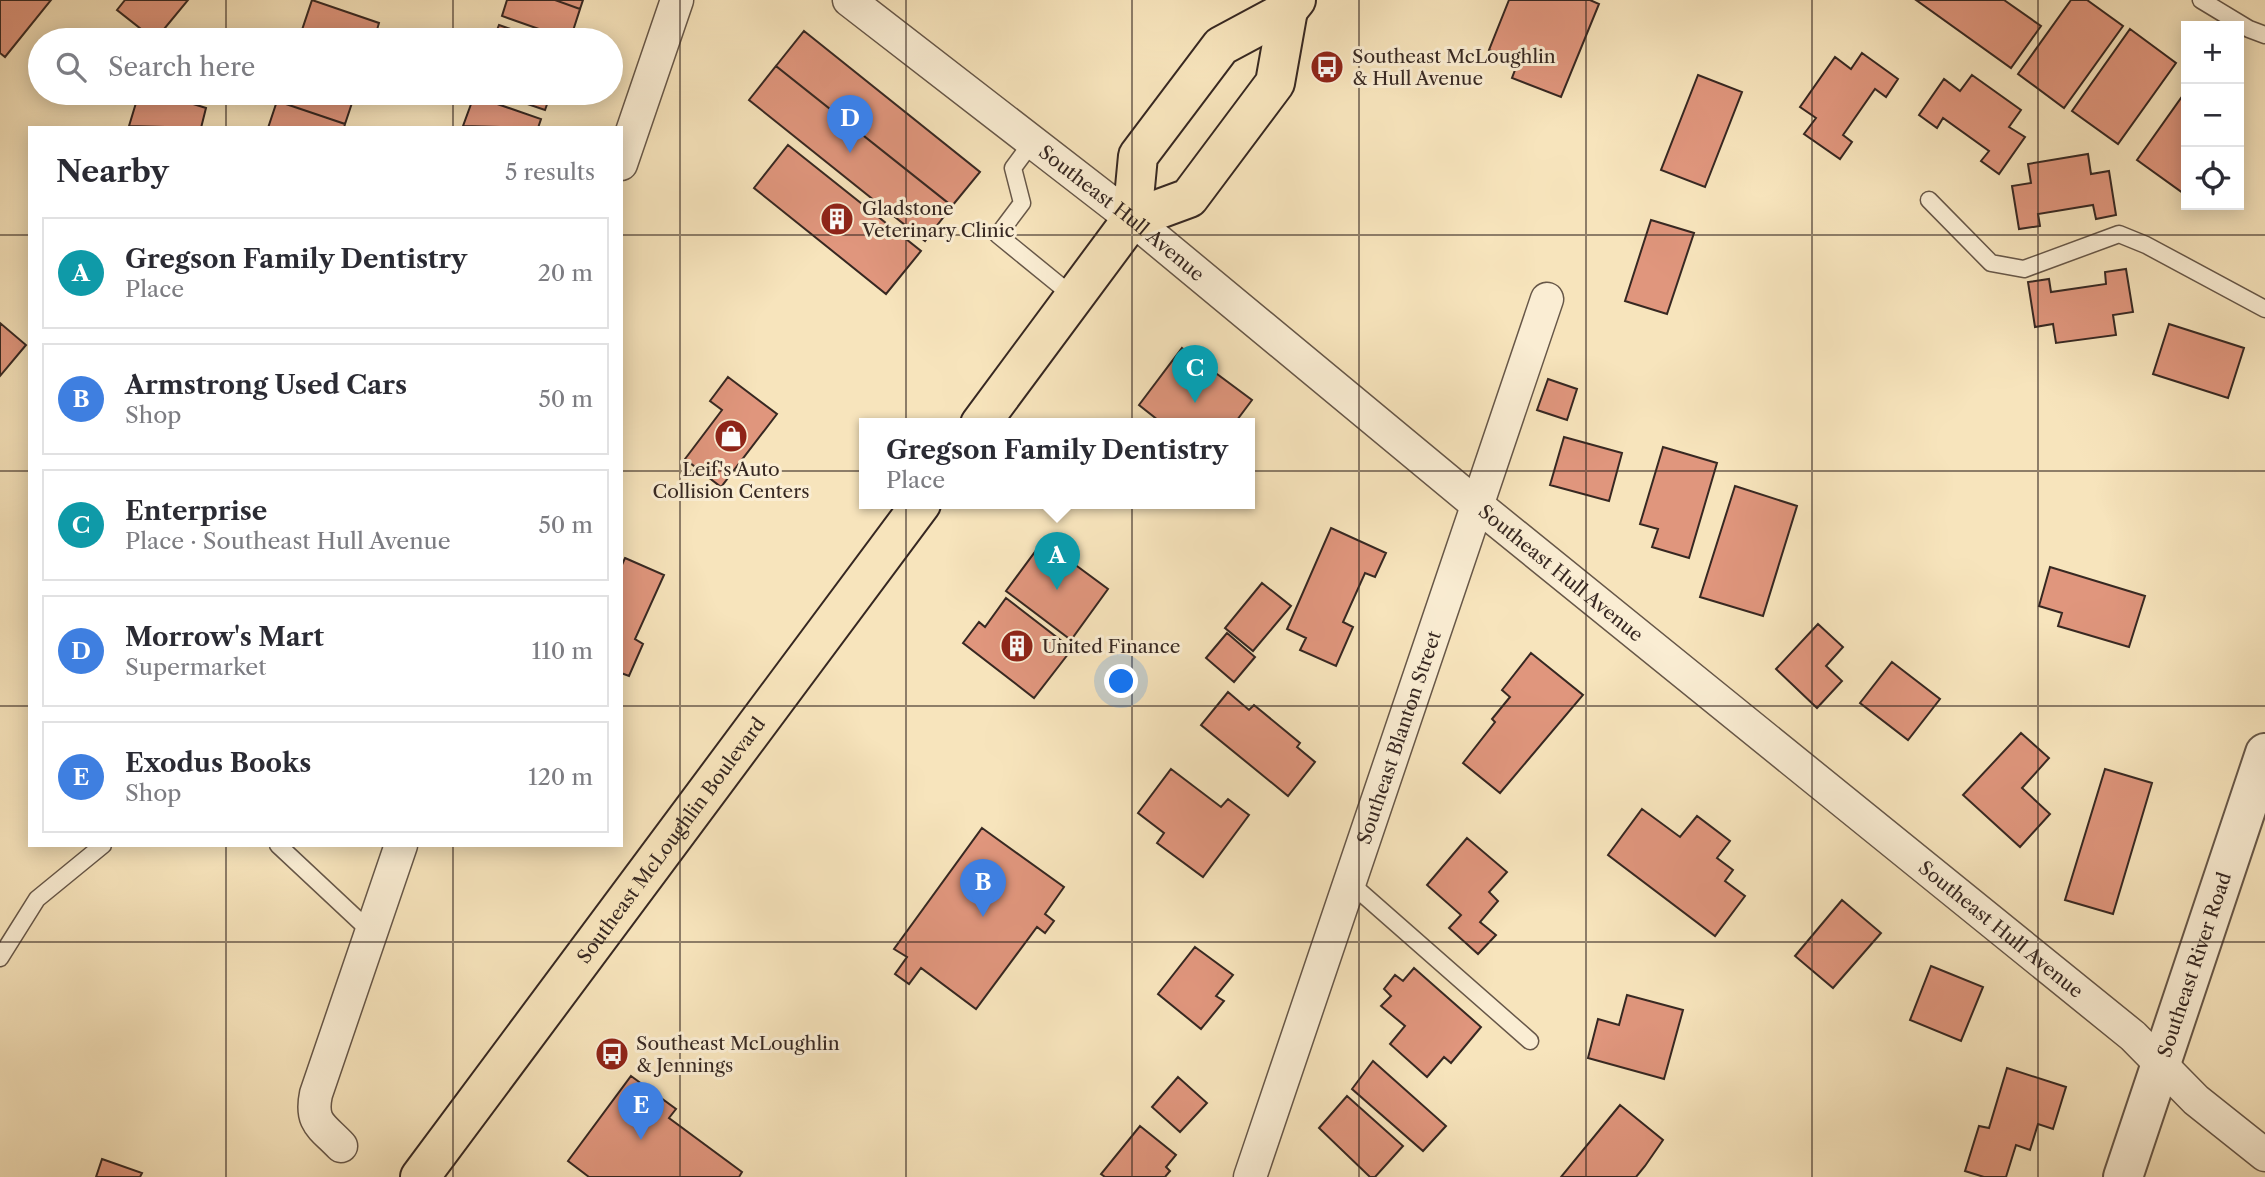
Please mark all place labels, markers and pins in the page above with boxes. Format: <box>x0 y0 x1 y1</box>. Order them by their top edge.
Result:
place label: Southeast McLoughlin & Hull Avenue <box>1352 45 1556 90</box>
bus stop icon: Southeast McLoughlin & Hull Avenue <box>1308 48 1346 86</box>
pin: D <box>827 95 873 153</box>
place label: Gladstone Veterinary Clinic <box>861 197 1015 242</box>
building icon: Gladstone Veterinary Clinic <box>818 200 856 238</box>
pin: C <box>1172 345 1218 403</box>
shop icon: Leif's Auto Collision Centers <box>712 417 750 455</box>
place label: Leif's Auto Collision Centers <box>653 458 809 503</box>
pin: A <box>1034 532 1080 590</box>
building icon: United Finance <box>998 627 1036 665</box>
place label: United Finance <box>1042 635 1180 658</box>
pin: B <box>960 859 1006 917</box>
place label: Southeast McLoughlin & Jennings <box>636 1032 840 1077</box>
bus stop icon: Southeast McLoughlin & Jennings <box>593 1035 631 1073</box>
pin: E <box>618 1082 664 1140</box>

